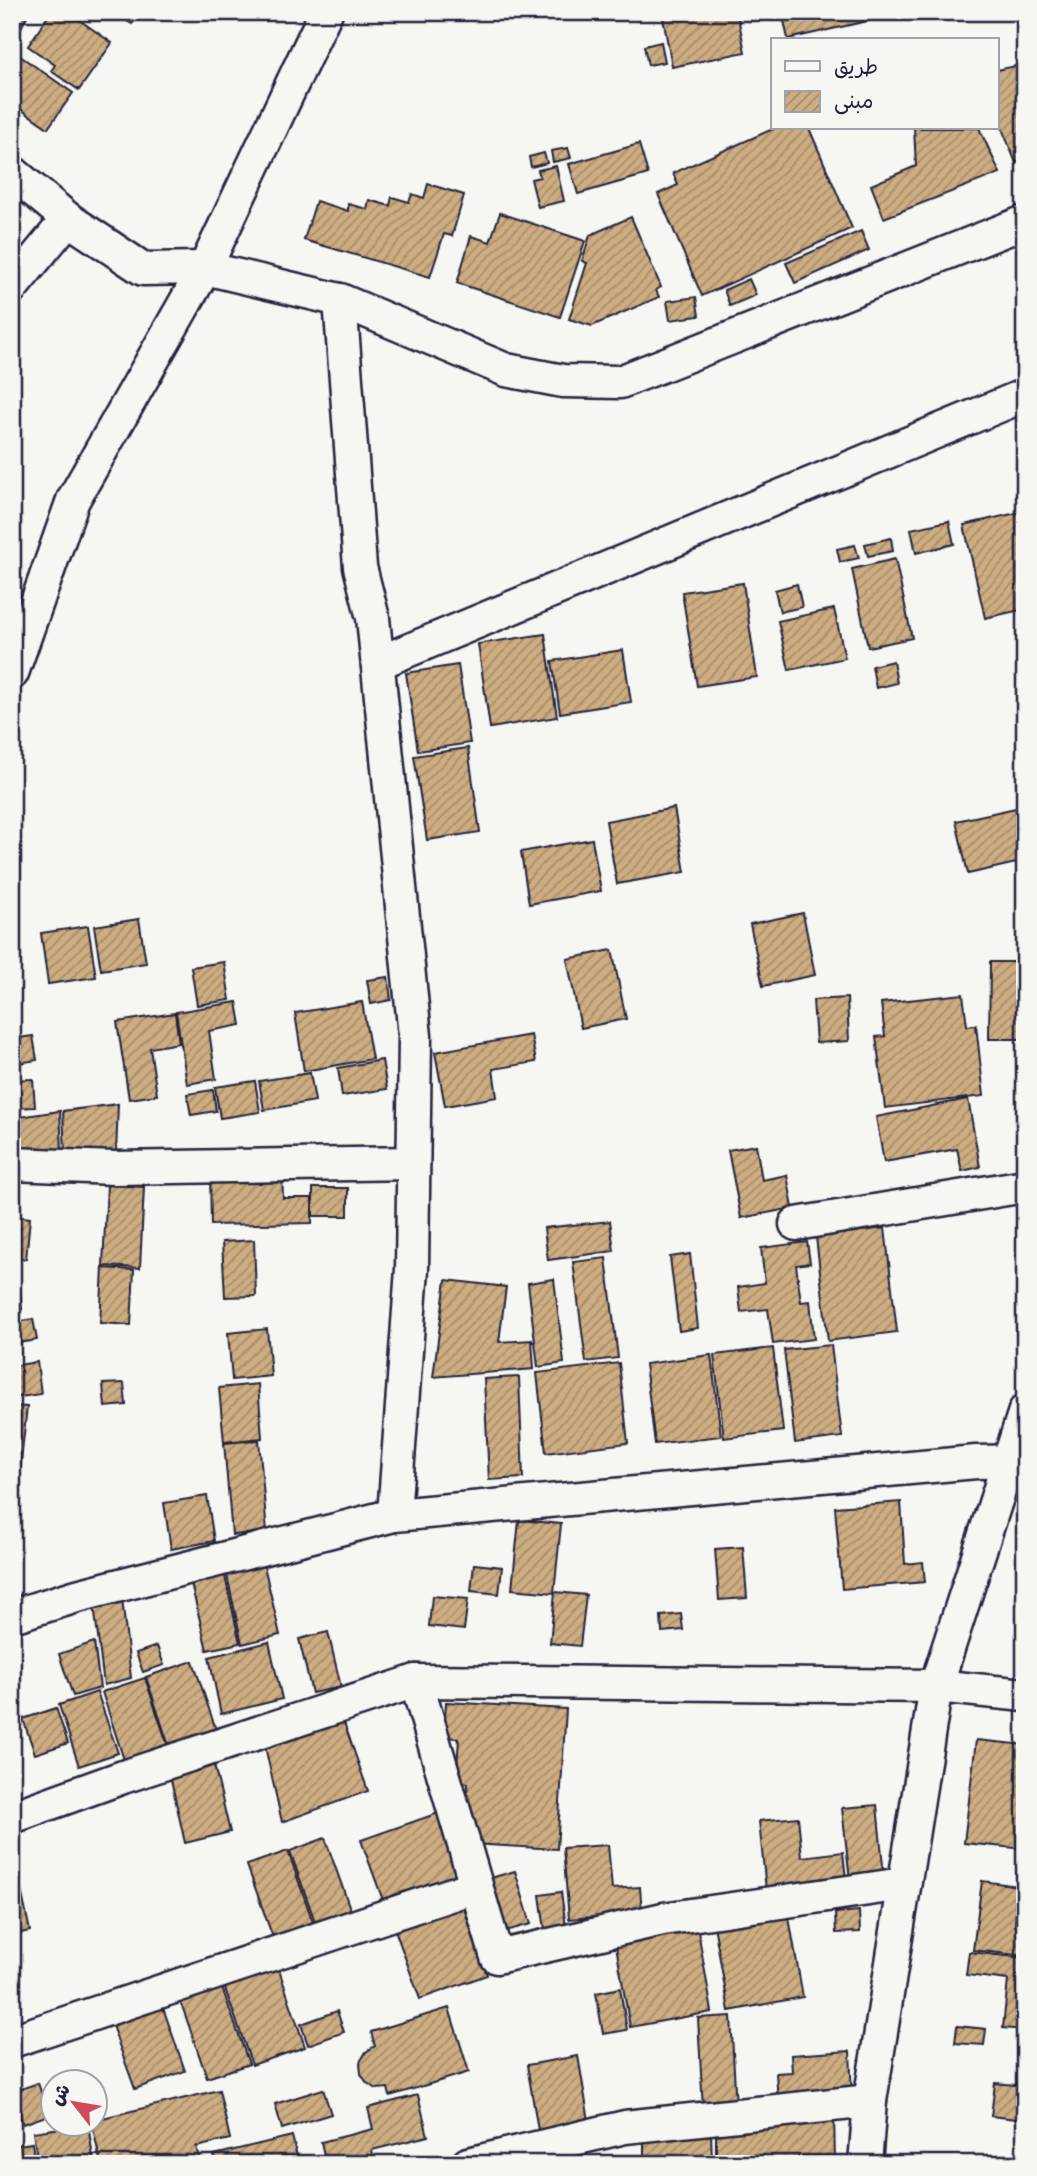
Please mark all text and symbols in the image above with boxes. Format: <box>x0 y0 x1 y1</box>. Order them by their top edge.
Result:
legend <box>771 38 998 130</box>
text: طريق <box>834 54 878 81</box>
text: مبنى <box>834 88 873 115</box>
north arrow <box>38 2068 108 2138</box>
text: ش <box>45 2080 76 2110</box>

